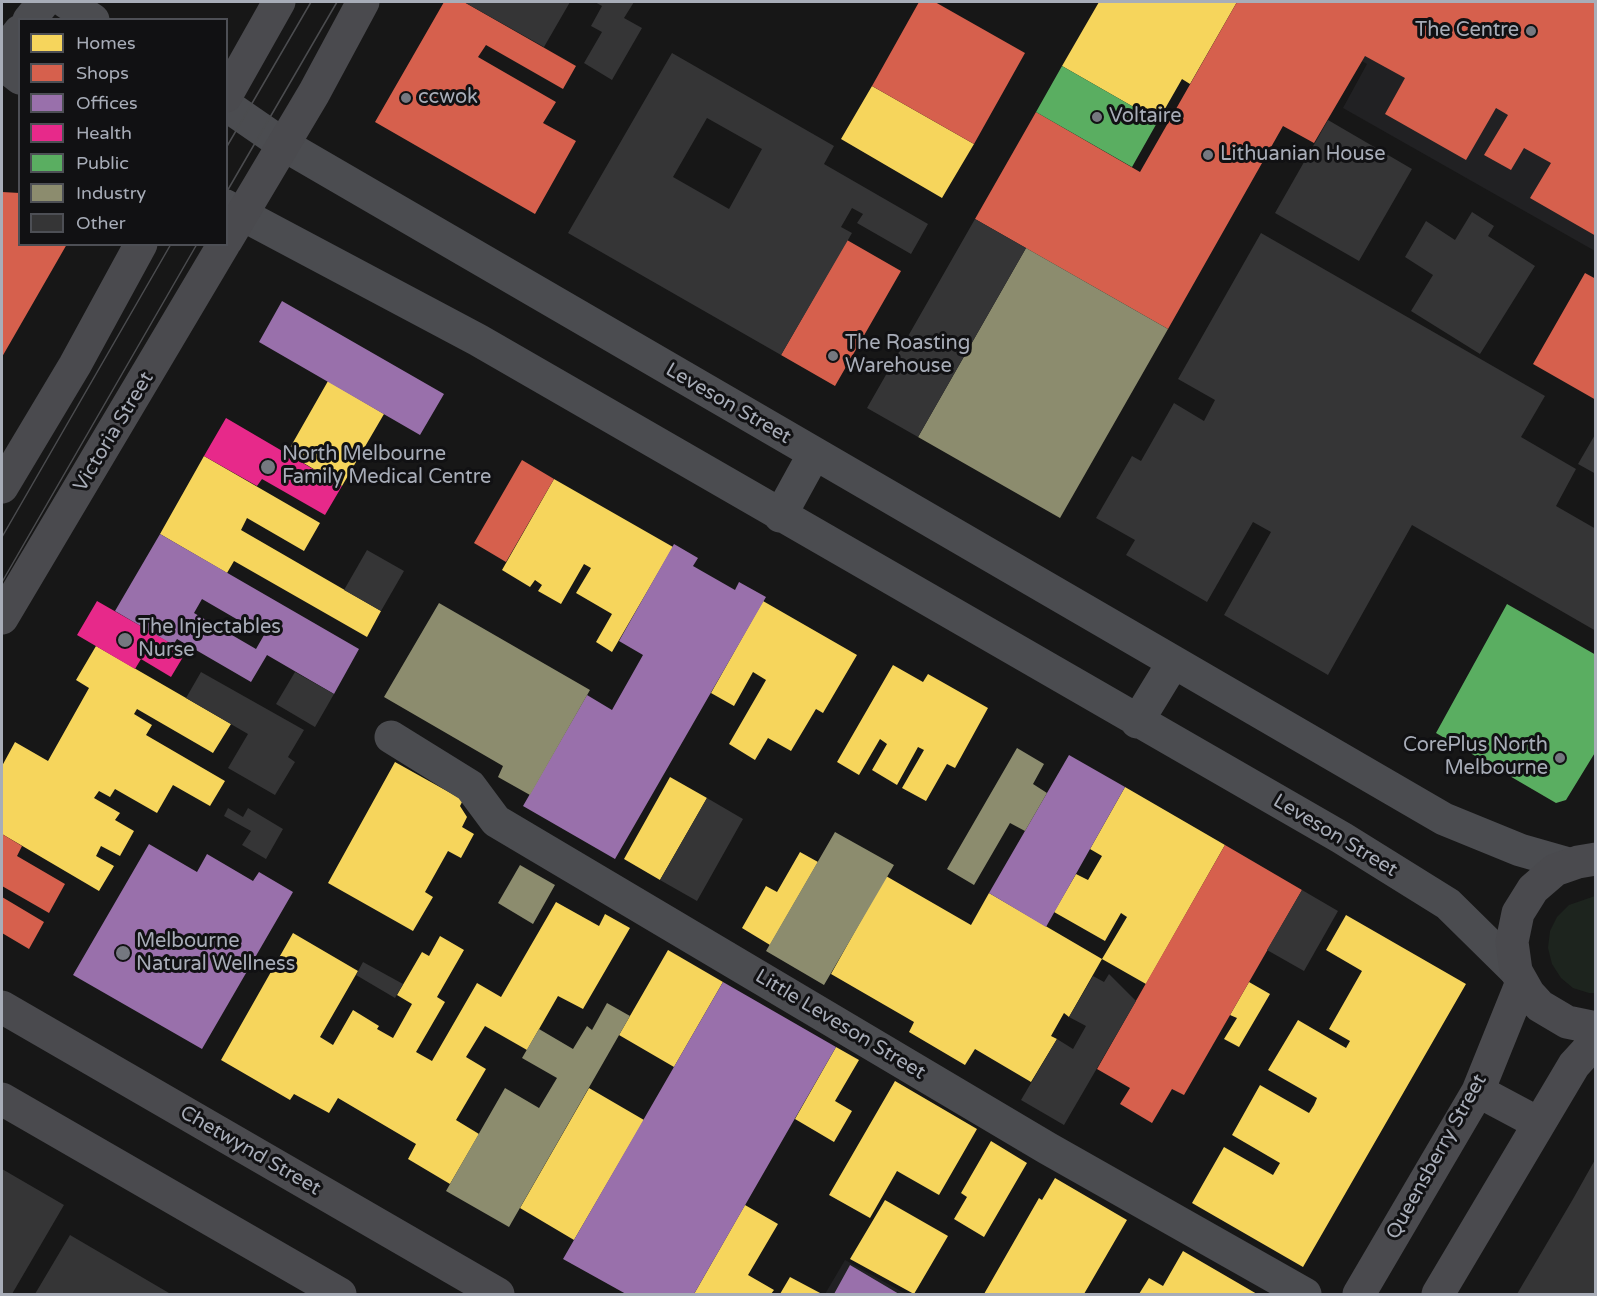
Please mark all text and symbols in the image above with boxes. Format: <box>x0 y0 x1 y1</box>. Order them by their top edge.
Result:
legend <box>18 18 228 246</box>
place label: The Centre <box>1415 19 1519 43</box>
marker: The Centre <box>1524 24 1538 38</box>
text: Homes <box>76 32 136 54</box>
text: Shops <box>76 62 129 84</box>
place label: ccwok <box>418 86 478 110</box>
marker: ccwok <box>399 91 413 105</box>
text: Offices <box>76 92 138 114</box>
place label: Voltaire <box>1109 105 1181 129</box>
marker: Voltaire <box>1090 110 1104 124</box>
text: Health <box>76 122 132 144</box>
place label: Lithuanian House <box>1220 143 1386 167</box>
marker: Lithuanian House <box>1201 148 1215 162</box>
text: Public <box>76 152 129 174</box>
text: Industry <box>76 182 146 204</box>
text: Other <box>76 212 126 234</box>
place label: The Roasting Warehouse <box>845 332 970 379</box>
marker: The Roasting Warehouse <box>826 349 840 363</box>
street label: Leveson Street <box>661 358 795 450</box>
street label: Victoria Street <box>69 368 159 496</box>
place label: North Melbourne Family Medical Centre <box>282 443 491 490</box>
marker: North Melbourne Family Medical Centre <box>259 458 277 476</box>
place label: The Injectables Nurse <box>138 616 281 663</box>
marker: The Injectables Nurse <box>116 631 134 649</box>
place label: CorePlus North Melbourne <box>1403 734 1548 781</box>
marker: CorePlus North Melbourne <box>1553 751 1567 765</box>
street label: Leveson Street <box>1268 789 1402 883</box>
place label: Melbourne Natural Wellness <box>136 930 295 977</box>
marker: Melbourne Natural Wellness <box>114 944 132 962</box>
street label: Little Leveson Street <box>751 965 929 1085</box>
street label: Queensberry Street <box>1382 1070 1492 1244</box>
street label: Chetwynd Street <box>175 1101 325 1201</box>

